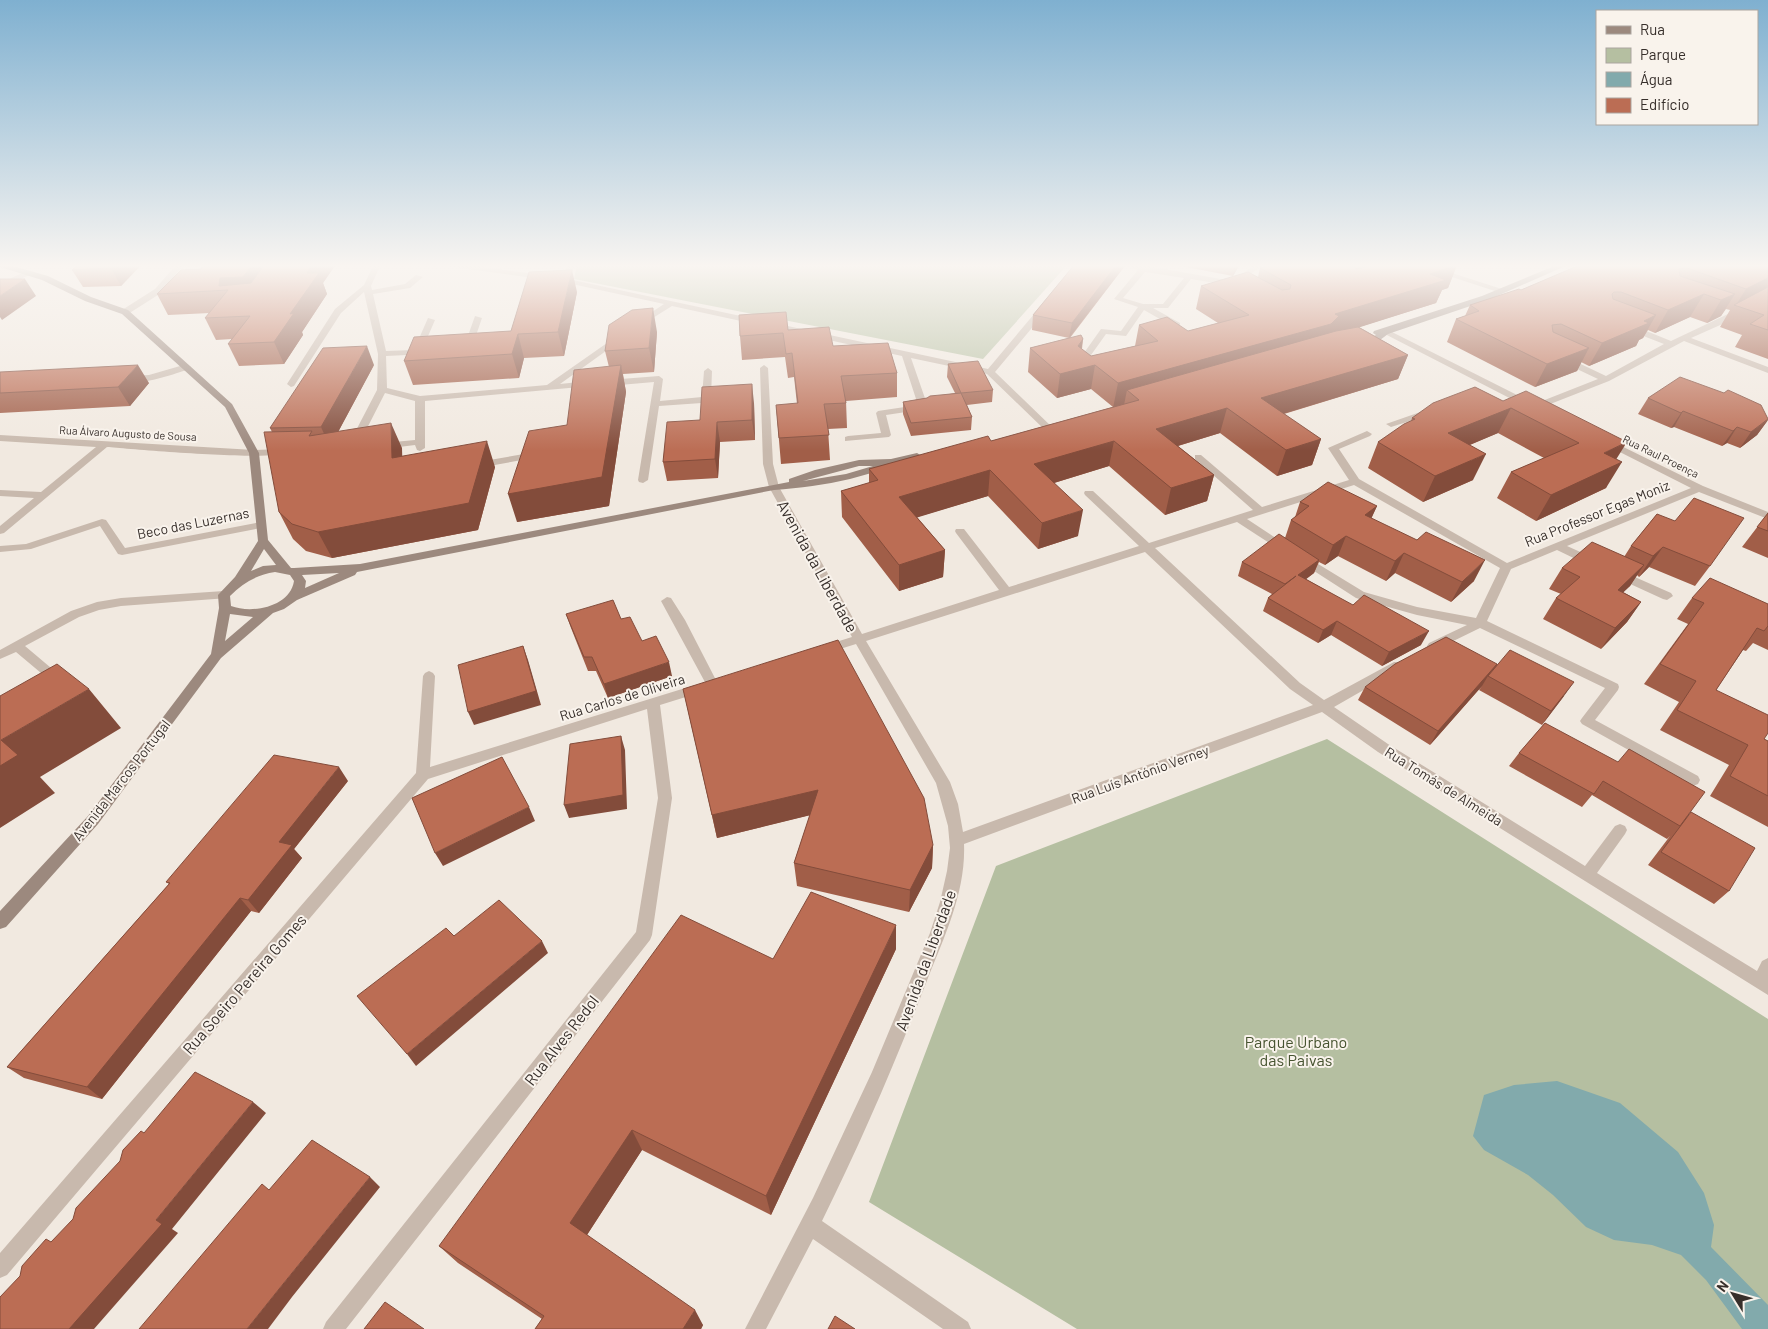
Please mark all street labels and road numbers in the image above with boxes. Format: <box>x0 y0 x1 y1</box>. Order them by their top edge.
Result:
street label: Rua Álvaro Augusto de Sousa <box>59 423 197 443</box>
street label: Rua Raul Proença <box>1621 432 1701 480</box>
street label: Rua Professor Egas Moniz <box>1522 476 1672 550</box>
street label: Avenida da Liberdade <box>774 497 862 635</box>
street label: Beco das Luzernas <box>135 504 251 542</box>
street label: Rua Carlos de Oliveira <box>557 670 687 724</box>
street label: Avenida Marcos Portugal <box>69 716 173 844</box>
street label: Rua Luís António Verney <box>1069 741 1212 807</box>
street label: Rua Tomás de Almeida <box>1382 743 1506 829</box>
street label: Avenida da Liberdade <box>891 887 959 1033</box>
street label: Rua Soeiro Pereira Gomes <box>178 910 310 1058</box>
street label: Rua Alves Redol <box>520 991 602 1089</box>

